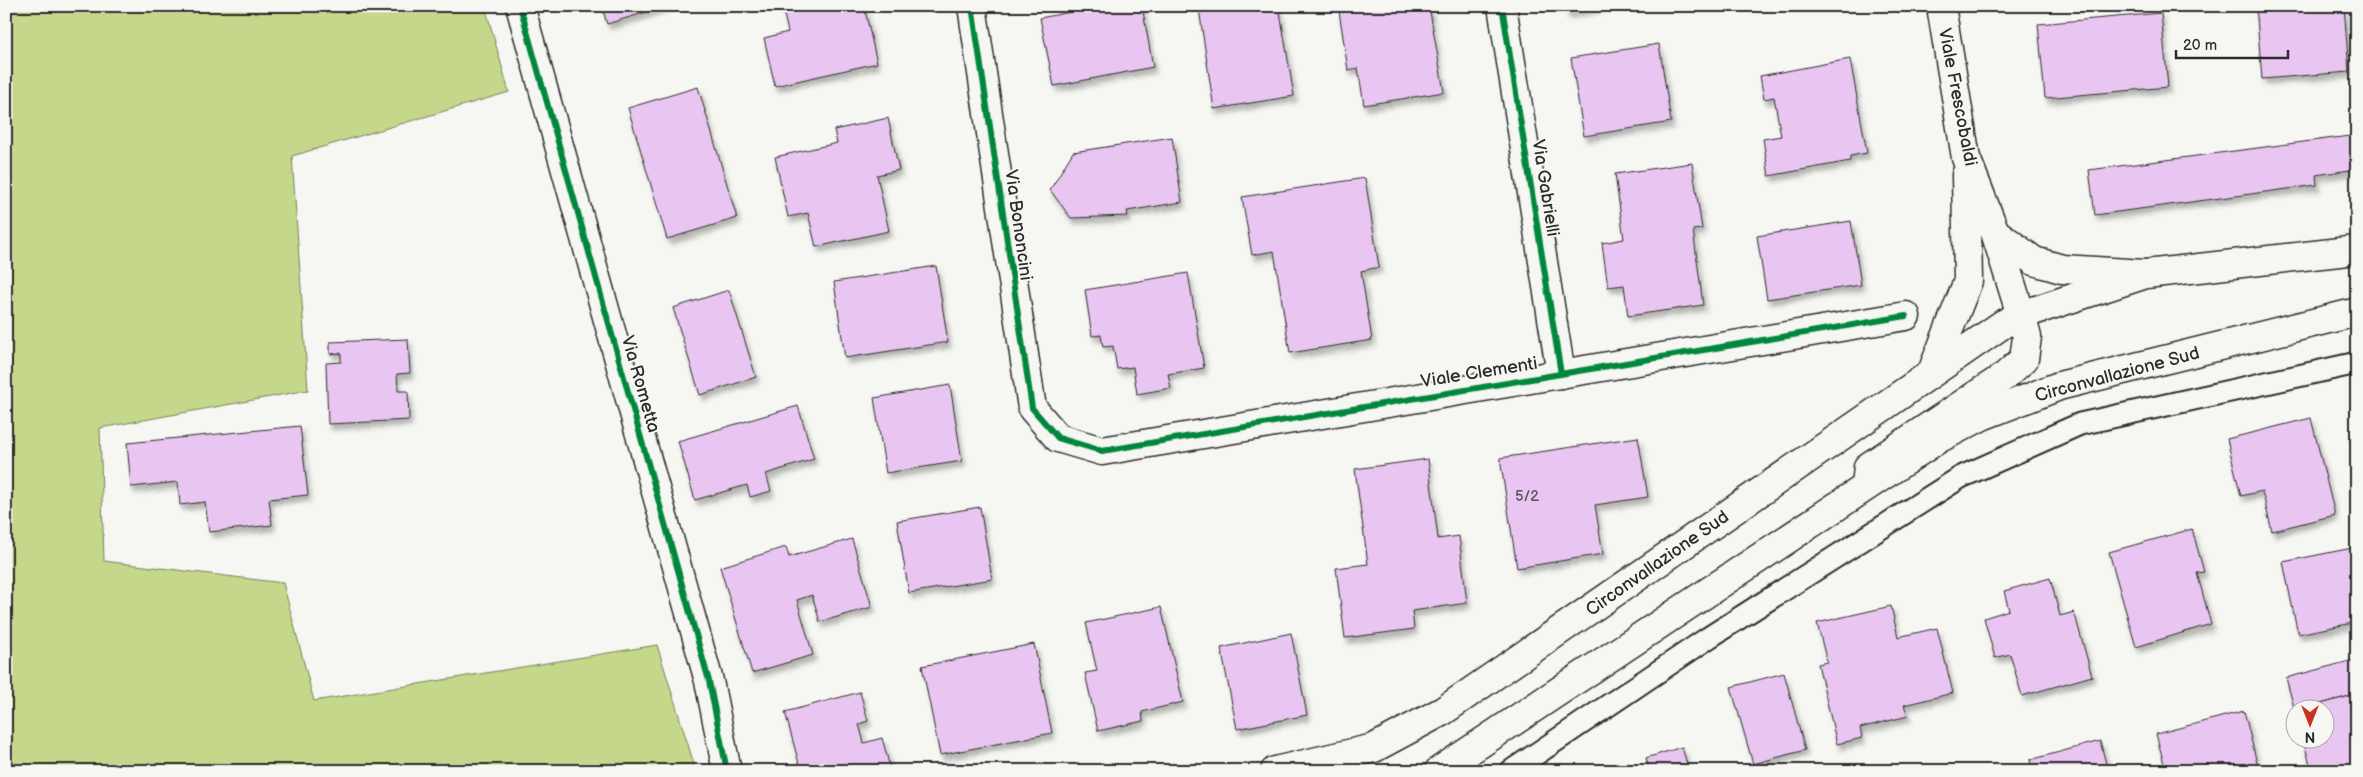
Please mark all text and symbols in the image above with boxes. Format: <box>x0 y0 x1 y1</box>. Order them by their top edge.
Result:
street label: Viale Frescobaldi <box>1934 26 1981 168</box>
scale bar <box>2176 28 2288 60</box>
text: 20 m <box>2183 36 2217 55</box>
street label: Via Gabrielli <box>1527 138 1564 238</box>
street label: Via Bononcini <box>1000 168 1037 282</box>
street label: Via Rometta <box>617 333 664 435</box>
street label: Circonvallazione Sud <box>2033 342 2202 407</box>
street label: Viale Clementi <box>1419 353 1539 392</box>
house number: 5/2 <box>1515 487 1539 506</box>
street label: Circonvallazione Sud <box>1582 506 1733 621</box>
north arrow <box>2286 700 2336 750</box>
text: N <box>2305 728 2315 745</box>

